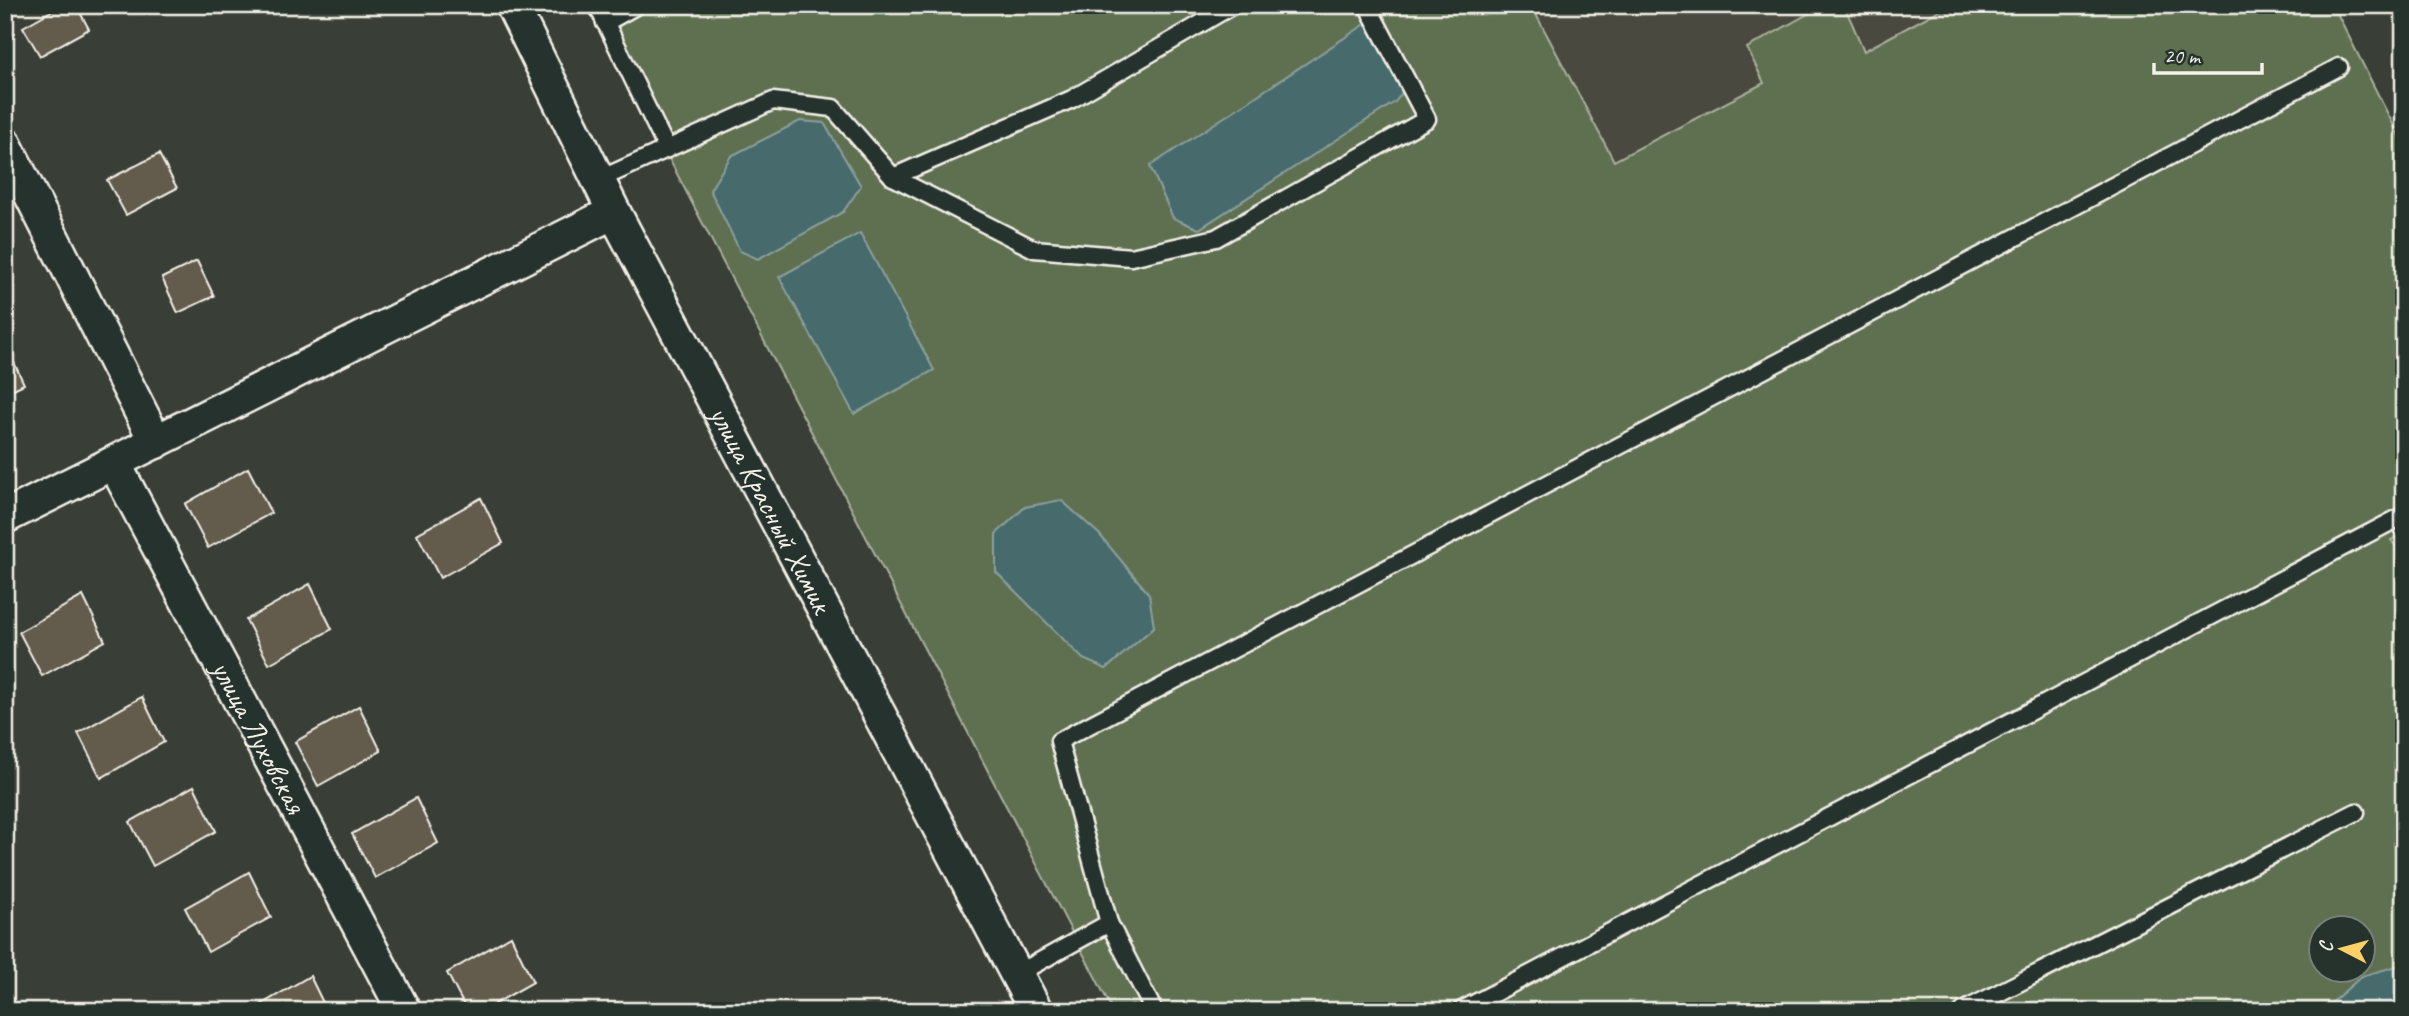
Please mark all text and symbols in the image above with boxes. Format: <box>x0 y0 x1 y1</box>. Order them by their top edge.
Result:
scale bar <box>2154 32 2262 76</box>
text: 20 m <box>2164 43 2202 69</box>
street label: улица Красный Химик <box>700 398 842 621</box>
street label: улица Луховская <box>202 652 316 821</box>
north arrow <box>2308 914 2378 984</box>
text: С <box>2314 939 2339 953</box>

